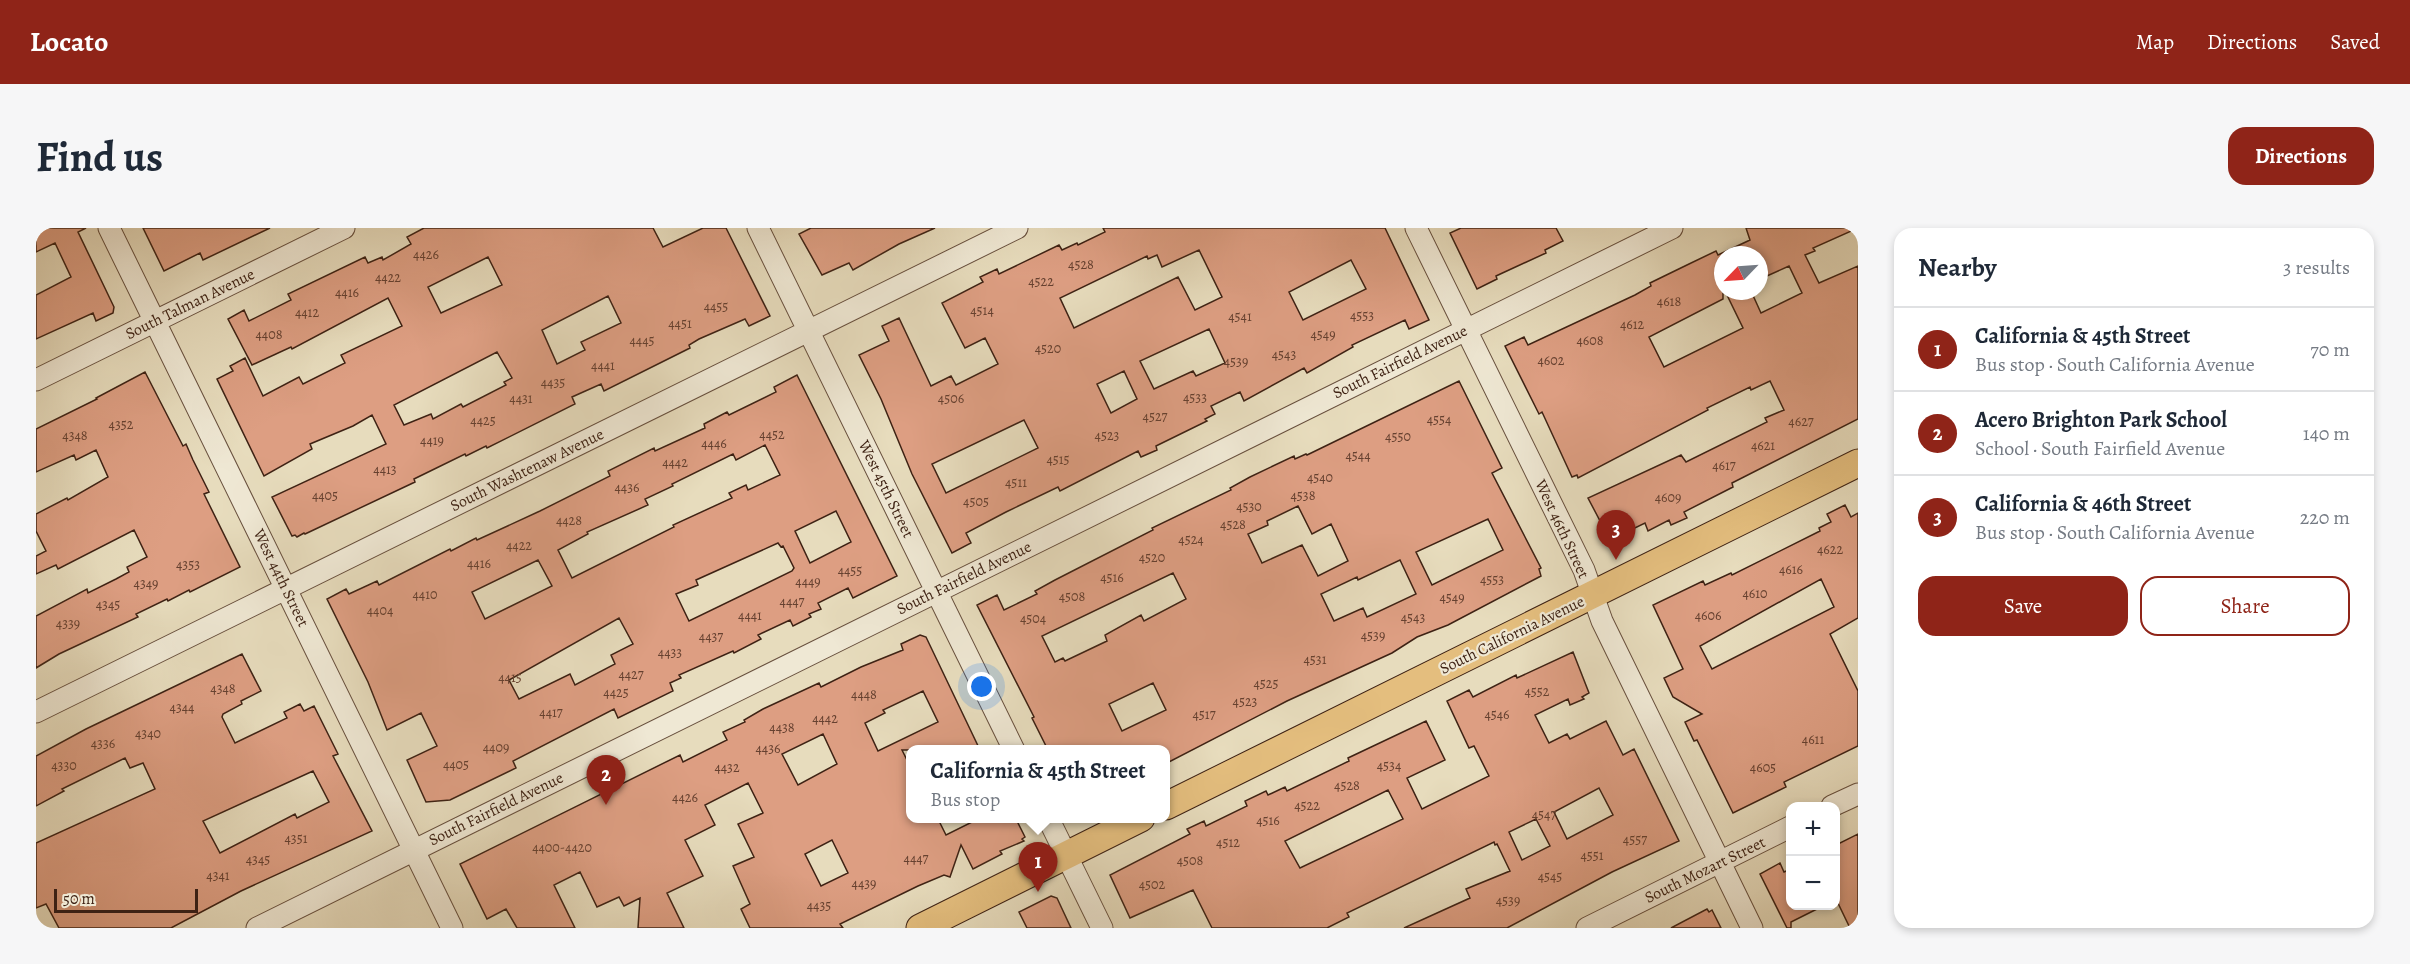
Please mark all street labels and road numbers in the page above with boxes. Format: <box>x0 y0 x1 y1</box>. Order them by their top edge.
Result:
street label: South Talman Avenue <box>122 263 258 345</box>
street label: South Fairfield Avenue <box>1329 320 1471 404</box>
street label: South Washtenaw Avenue <box>447 423 607 517</box>
street label: West 45th Street <box>852 436 919 542</box>
street label: West 46th Street <box>1529 475 1595 582</box>
street label: West 44th Street <box>247 524 314 631</box>
street label: South Fairfield Avenue <box>893 536 1035 620</box>
street label: South California Avenue <box>1436 590 1588 680</box>
street label: South Fairfield Avenue <box>425 767 567 851</box>
street label: South Mozart Street <box>1641 831 1769 909</box>

